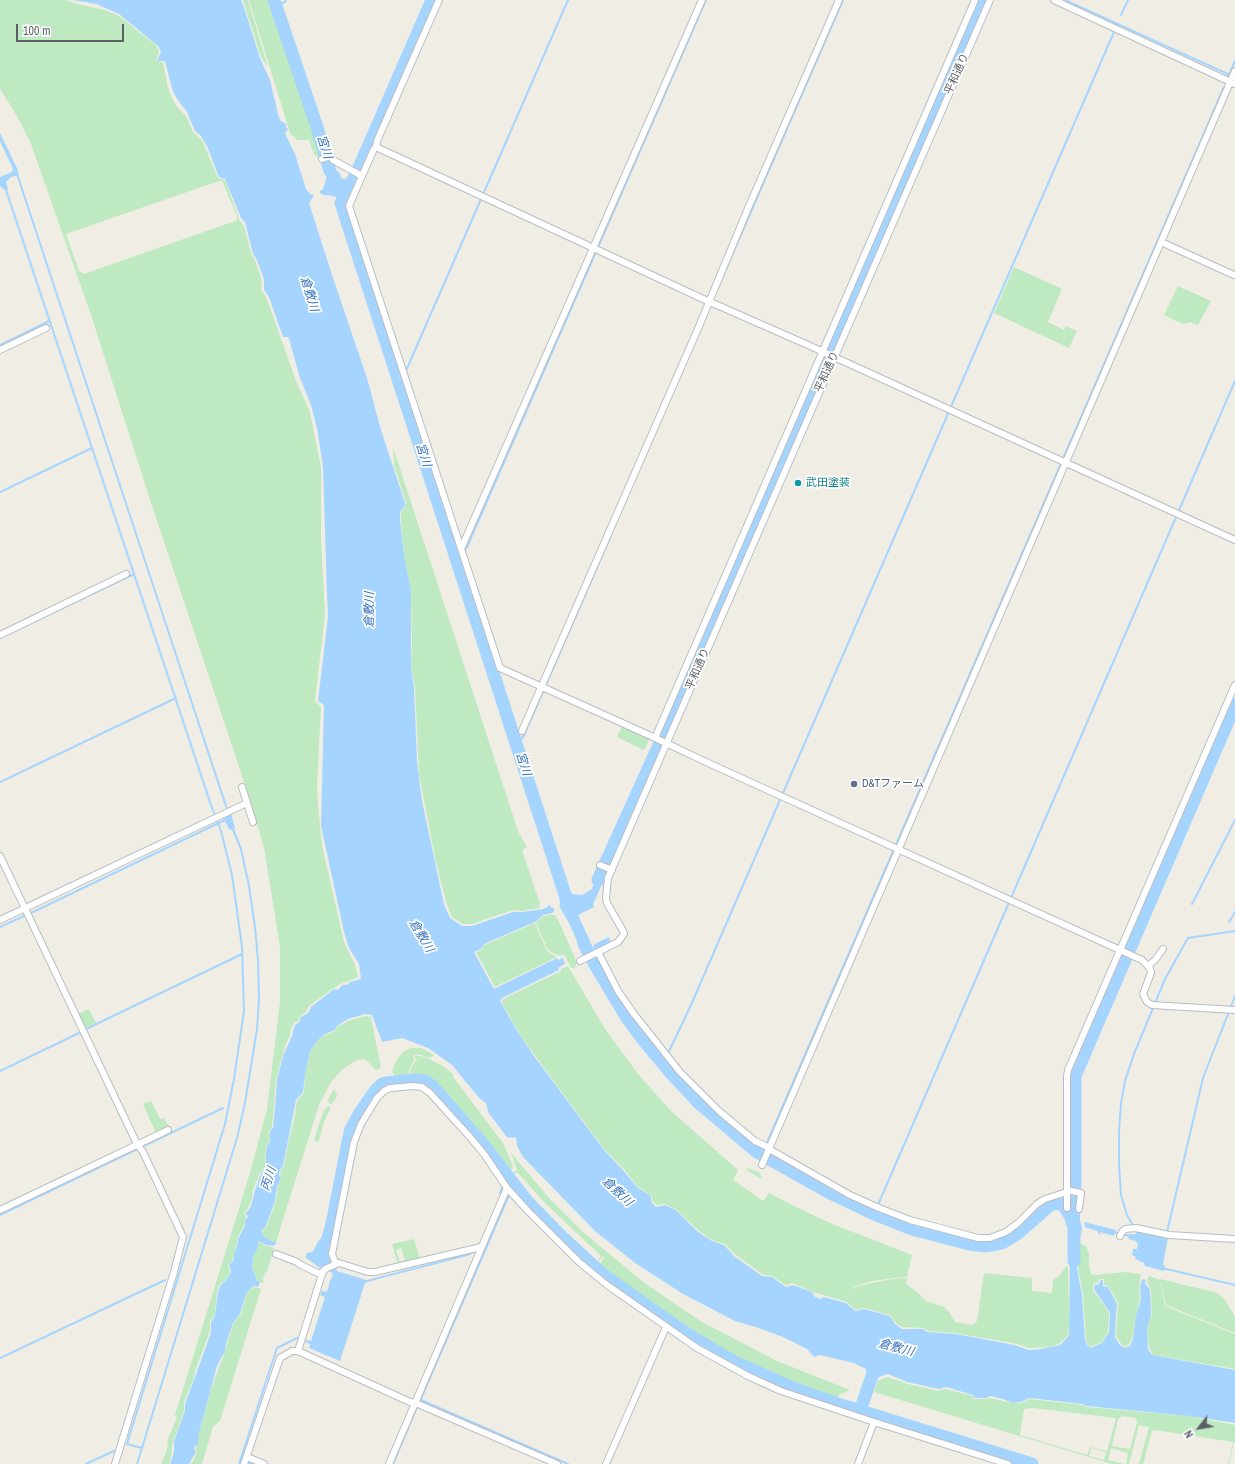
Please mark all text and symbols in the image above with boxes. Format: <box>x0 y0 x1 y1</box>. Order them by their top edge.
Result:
scale bar <box>18 16 126 42</box>
text: 100 m <box>23 23 50 39</box>
street label: 平和通り <box>942 51 972 97</box>
water label: 宮川 <box>313 133 335 161</box>
water label: 倉敷川 <box>297 275 321 313</box>
street label: 平和通り <box>812 349 842 395</box>
water label: 宮川 <box>412 441 434 469</box>
place label: 武田塗装 <box>806 476 850 490</box>
marker: 武田塗装 <box>793 478 803 488</box>
water label: 倉敷川 <box>362 592 378 628</box>
street label: 平和通り <box>683 646 713 692</box>
water label: 宮川 <box>512 750 534 778</box>
place label: D&Tファーム <box>862 777 924 791</box>
marker: D&Tファーム <box>849 779 859 789</box>
water label: 倉敷川 <box>406 917 436 955</box>
water label: 丙川 <box>258 1165 280 1193</box>
water label: 倉敷川 <box>599 1174 635 1210</box>
water label: 倉敷川 <box>877 1336 915 1360</box>
north arrow <box>1179 1408 1219 1448</box>
text: N <box>1181 1428 1196 1441</box>

